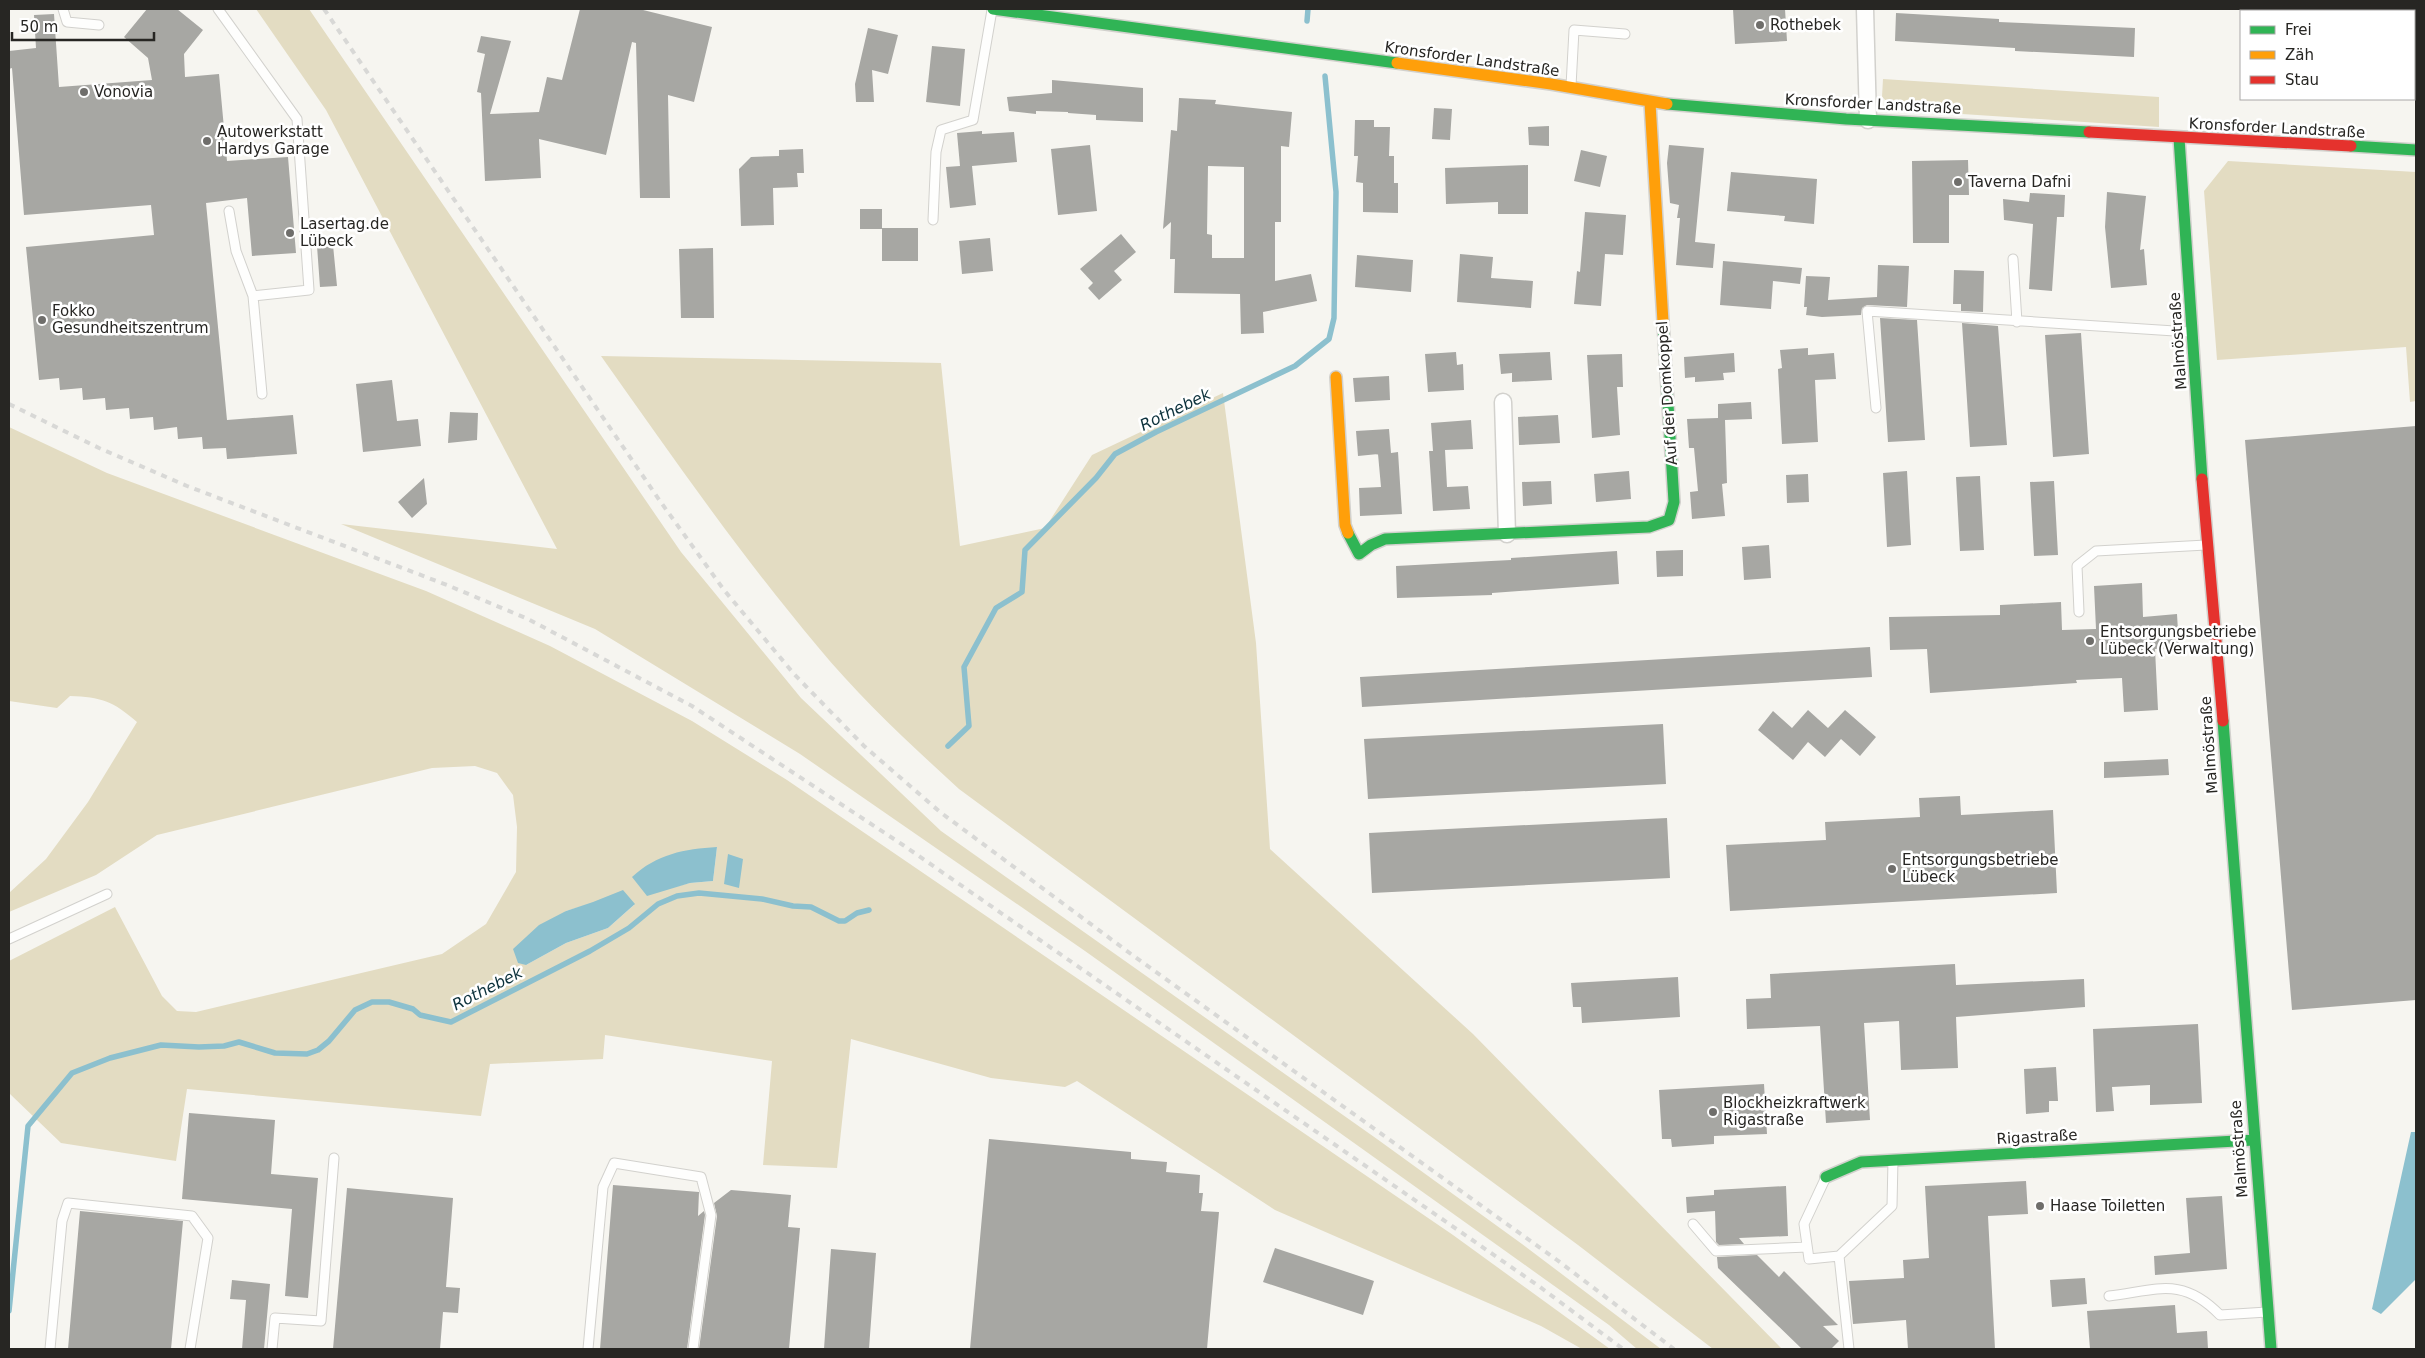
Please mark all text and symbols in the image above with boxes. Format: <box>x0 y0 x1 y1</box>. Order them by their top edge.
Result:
scale bar <box>12 10 155 42</box>
legend <box>2240 10 2415 100</box>
place label: Rothebek <box>1770 16 1841 34</box>
text: 50 m <box>20 18 58 36</box>
marker: Rothebek <box>1754 19 1766 31</box>
text: Frei <box>2285 21 2312 39</box>
street label: Kronsforder Landstraße <box>1383 38 1561 80</box>
text: Zäh <box>2285 46 2314 64</box>
text: Stau <box>2285 71 2319 89</box>
place label: Vonovia <box>94 83 153 101</box>
marker: Vonovia <box>78 86 90 98</box>
street label: Kronsforder Landstraße <box>1784 90 1962 118</box>
street label: Kronsforder Landstraße <box>2188 114 2366 142</box>
place label: Autowerkstatt Hardys Garage <box>217 123 329 158</box>
marker: Autowerkstatt Hardys Garage <box>201 135 213 147</box>
place label: Taverna Dafni <box>1967 173 2071 191</box>
marker: Taverna Dafni <box>1952 176 1964 188</box>
place label: Lasertag.de Lübeck <box>300 215 389 250</box>
marker: Lasertag.de Lübeck <box>284 227 296 239</box>
street label: Malmöstraße <box>2166 292 2190 390</box>
place label: Fokko Gesundheitszentrum <box>52 302 209 337</box>
marker: Fokko Gesundheitszentrum <box>36 314 48 326</box>
street label: Auf der Domkoppel <box>1653 320 1681 466</box>
water label: Rothebek <box>1137 384 1214 435</box>
place label: Entsorgungsbetriebe Lübeck (Verwaltung) <box>2100 623 2257 658</box>
marker: Entsorgungsbetriebe Lübeck (Verwaltung) <box>2084 635 2096 647</box>
street label: Malmöstraße <box>2197 696 2221 794</box>
place label: Entsorgungsbetriebe Lübeck <box>1902 851 2059 886</box>
marker: Entsorgungsbetriebe Lübeck <box>1886 863 1898 875</box>
water label: Rothebek <box>449 962 526 1014</box>
place label: Blockheizkraftwerk Rigastraße <box>1723 1094 1866 1129</box>
street label: Malmöstraße <box>2227 1100 2251 1198</box>
marker: Blockheizkraftwerk Rigastraße <box>1707 1106 1719 1118</box>
street label: Rigastraße <box>1996 1126 2078 1148</box>
place label: Haase Toiletten <box>2050 1197 2165 1215</box>
marker: Haase Toiletten <box>2034 1200 2046 1212</box>

